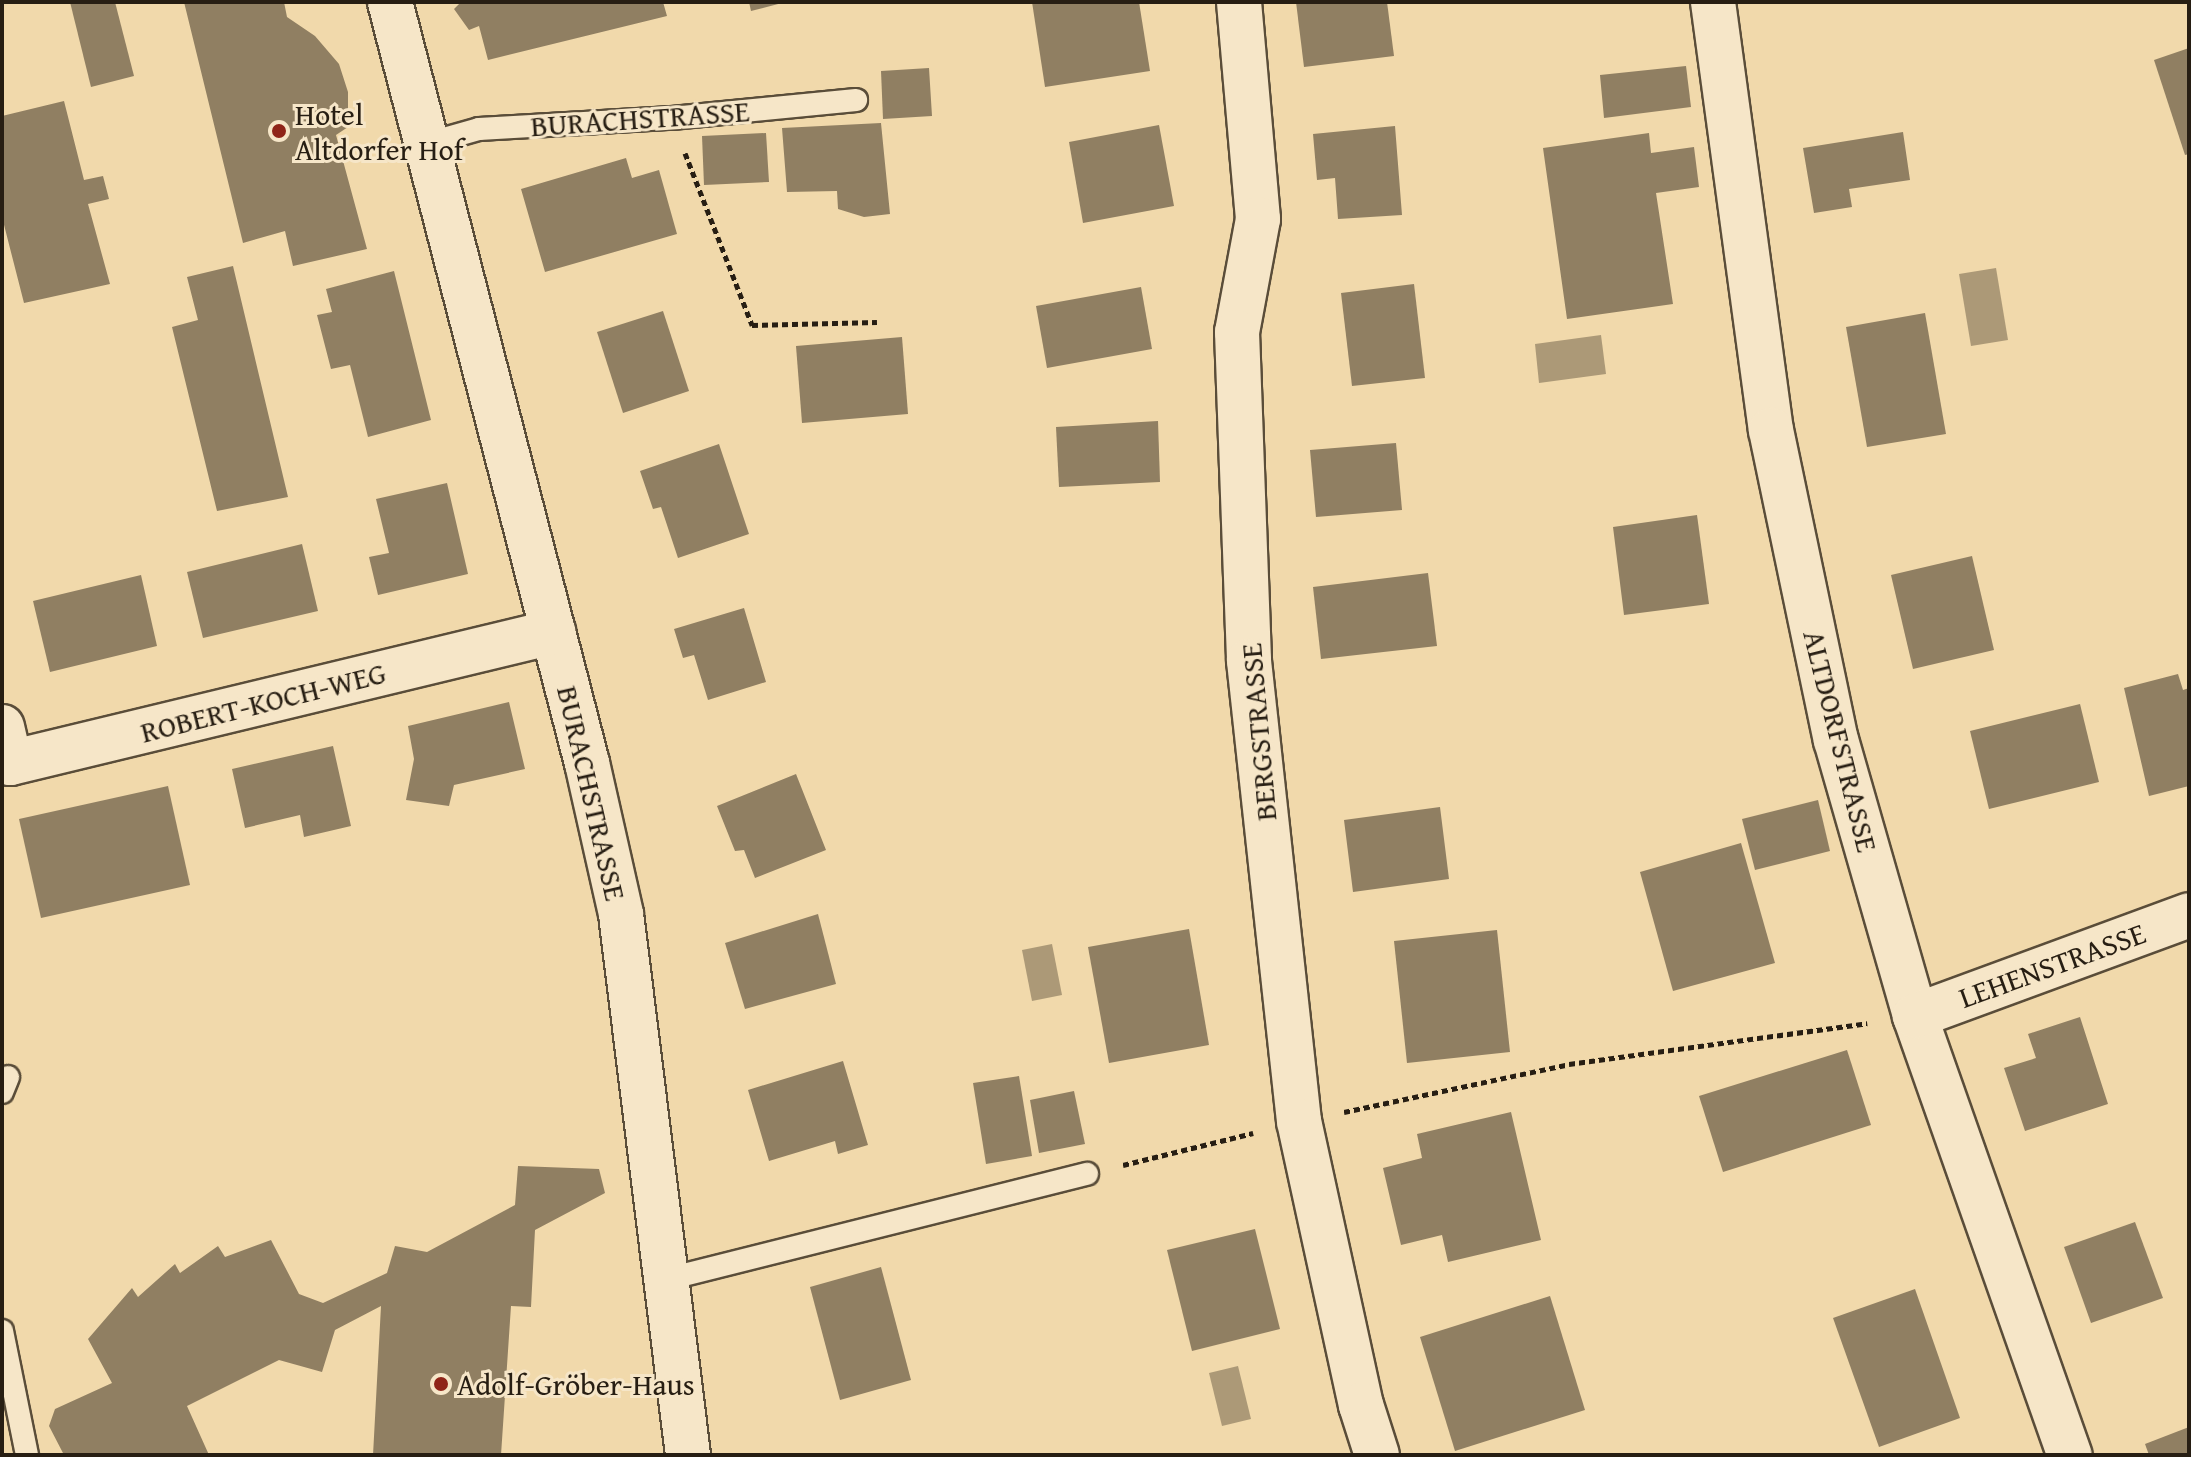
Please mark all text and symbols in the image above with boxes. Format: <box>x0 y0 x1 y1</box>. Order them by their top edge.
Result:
street label: BURACHSTRASSE <box>529 92 751 144</box>
place label: Hotel Altdorfer Hof <box>295 96 463 166</box>
marker: Hotel Altdorfer Hof <box>270 122 288 140</box>
street label: ALTDORFSTRASSE <box>1796 626 1886 856</box>
street label: BERGSTRASSE <box>1232 642 1284 822</box>
street label: ROBERT-KOCH-WEG <box>137 654 389 750</box>
street label: BURACHSTRASSE <box>550 682 634 904</box>
street label: LEHENSTRASSE <box>1954 915 2150 1015</box>
place label: Adolf-Gröber-Haus <box>457 1366 695 1402</box>
marker: Adolf-Gröber-Haus <box>432 1375 450 1393</box>

